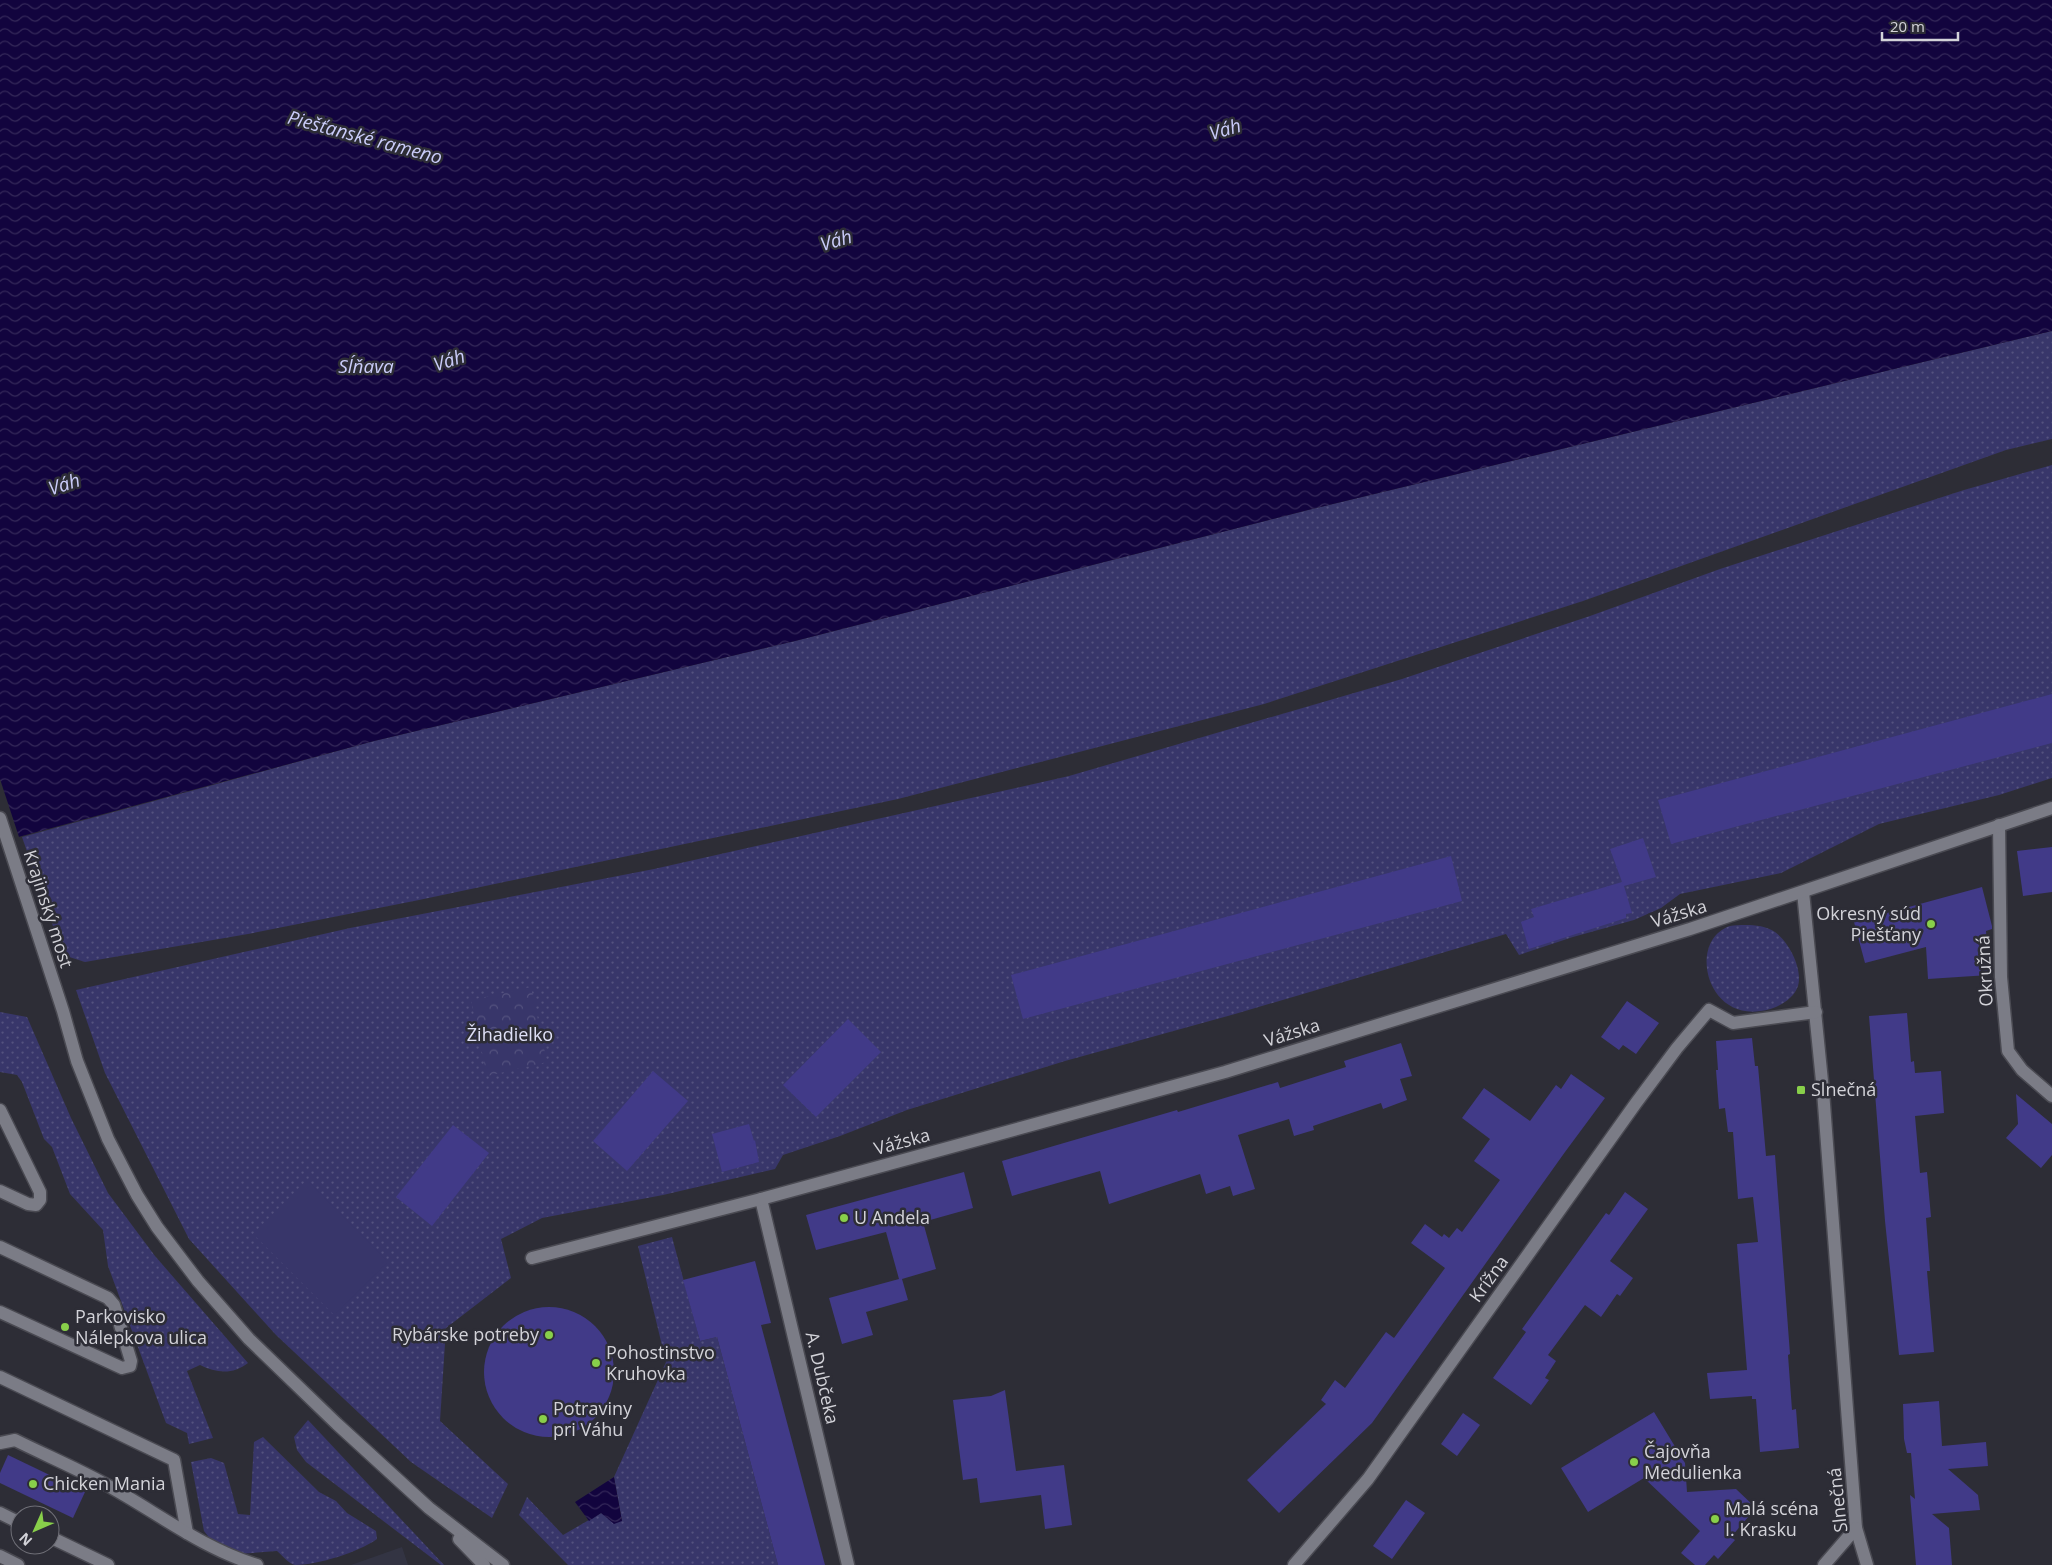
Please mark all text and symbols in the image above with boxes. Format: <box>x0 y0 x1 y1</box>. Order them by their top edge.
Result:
scale bar <box>1882 10 1958 42</box>
text: 20 m <box>1890 16 1925 36</box>
water label: Piešťanské rameno <box>285 104 445 170</box>
water label: Váh <box>1206 112 1244 146</box>
water label: Váh <box>817 223 855 257</box>
water label: Váh <box>430 343 468 377</box>
water label: Sĺňava <box>338 353 394 379</box>
water label: Váh <box>45 467 83 501</box>
street label: Krajinský most <box>19 847 79 971</box>
street label: Vážska <box>1648 893 1710 933</box>
place label: Okresný súd Piešťany <box>1816 901 1922 946</box>
marker: Okresný súd Piešťany <box>1925 918 1937 930</box>
street label: Okružná <box>1970 935 1998 1007</box>
street label: Vážska <box>1261 1012 1323 1052</box>
park label: Žihadielko <box>467 1022 553 1046</box>
place label: Slnečná <box>1811 1077 1876 1101</box>
marker: Slnečná <box>1795 1084 1807 1096</box>
street label: Vážska <box>871 1122 932 1160</box>
place label: U Andela <box>854 1205 930 1229</box>
marker: U Andela <box>838 1212 850 1224</box>
street label: Krížna <box>1463 1250 1513 1307</box>
place label: Parkovisko Nálepkova ulica <box>75 1304 207 1349</box>
marker: Parkovisko Nálepkova ulica <box>59 1321 71 1333</box>
place label: Rybárske potreby <box>392 1322 540 1346</box>
marker: Rybárske potreby <box>543 1329 555 1341</box>
street label: A. Dubčeka <box>801 1329 845 1426</box>
place label: Pohostinstvo Kruhovka <box>606 1340 715 1385</box>
marker: Pohostinstvo Kruhovka <box>590 1357 602 1369</box>
place label: Potraviny pri Váhu <box>553 1396 633 1441</box>
marker: Potraviny pri Váhu <box>537 1413 549 1425</box>
place label: Čajovňa Medulienka <box>1644 1439 1742 1484</box>
marker: Čajovňa Medulienka <box>1628 1456 1640 1468</box>
street label: Slnečná <box>1822 1466 1852 1534</box>
place label: Chicken Mania <box>43 1471 166 1495</box>
marker: Chicken Mania <box>27 1478 39 1490</box>
place label: Malá scéna I. Krasku <box>1725 1496 1819 1541</box>
north arrow <box>10 1505 60 1555</box>
marker: Malá scéna I. Krasku <box>1709 1513 1721 1525</box>
text: N <box>15 1529 36 1550</box>

